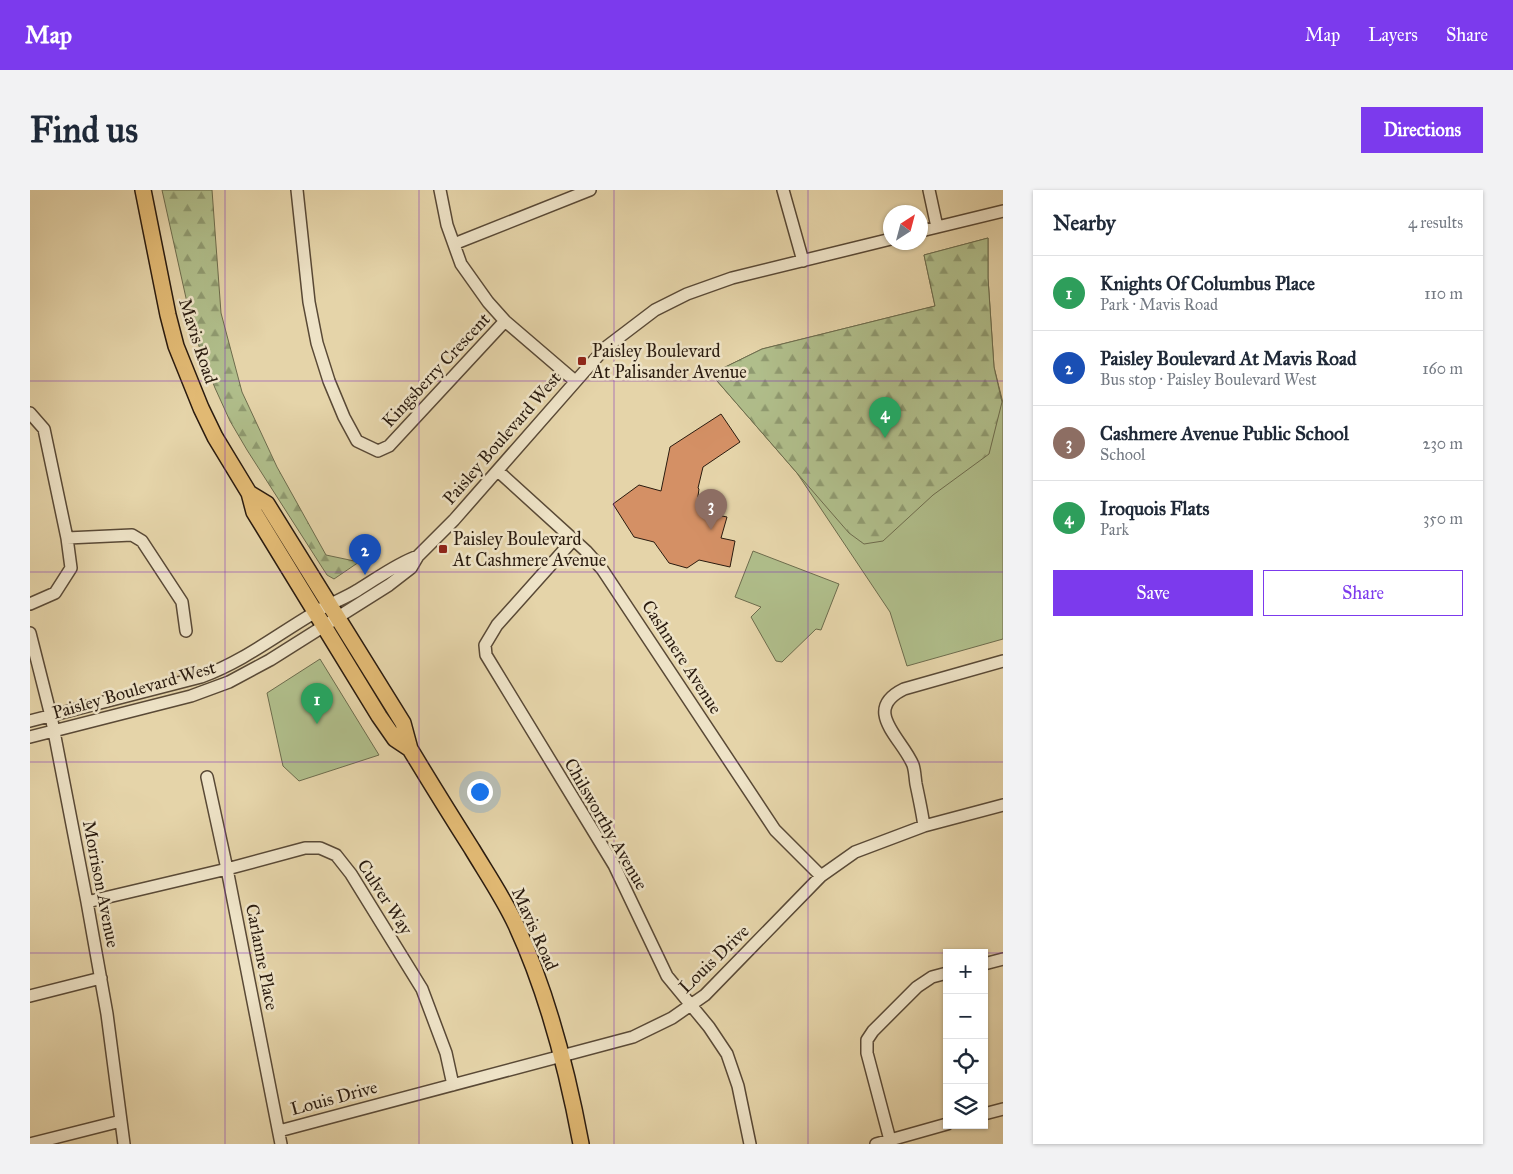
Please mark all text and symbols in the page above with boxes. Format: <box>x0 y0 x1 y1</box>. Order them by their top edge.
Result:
text: Map <box>25 20 72 50</box>
text: Map <box>1305 24 1340 46</box>
text: Layers <box>1368 24 1418 46</box>
text: Share <box>1446 24 1488 46</box>
button: Directions <box>1361 107 1483 153</box>
text: Find us <box>30 109 138 152</box>
north arrow <box>883 205 928 250</box>
text: Nearby <box>1053 210 1116 236</box>
text: 4 results <box>1408 213 1463 232</box>
text: Knights Of Columbus Place <box>1100 272 1315 295</box>
text: 1 <box>1066 284 1072 303</box>
text: 110 m <box>1424 284 1463 303</box>
text: Park · Mavis Road <box>1100 295 1218 314</box>
street label: Mavis Road <box>174 296 222 386</box>
street label: Kingsberry Crescent <box>377 308 496 433</box>
place label: Paisley Boulevard At Palisander Avenue <box>591 340 747 383</box>
text: Paisley Boulevard At Mavis Road <box>1100 347 1356 370</box>
marker: Paisley Boulevard At Palisander Avenue <box>576 355 588 367</box>
text: 2 <box>1065 359 1073 378</box>
text: 160 m <box>1422 359 1463 378</box>
street label: Paisley Boulevard West <box>438 367 566 509</box>
text: Bus stop · Paisley Boulevard West <box>1100 370 1317 389</box>
pin: 4 <box>869 397 901 438</box>
text: Cashmere Avenue Public School <box>1100 422 1349 445</box>
text: 3 <box>1066 434 1072 453</box>
text: 230 m <box>1423 434 1463 453</box>
text: School <box>1100 445 1145 464</box>
pin: 3 <box>695 489 727 530</box>
text: Iroquois Flats <box>1100 497 1209 520</box>
text: 4 <box>1065 509 1073 528</box>
text: 350 m <box>1423 509 1463 528</box>
text: Park <box>1100 520 1129 539</box>
place label: Paisley Boulevard At Cashmere Avenue <box>452 528 606 571</box>
pin: 2 <box>349 534 381 575</box>
marker: Paisley Boulevard At Cashmere Avenue <box>437 543 449 555</box>
button: Save <box>1053 570 1253 616</box>
button: Share <box>1263 570 1463 616</box>
street label: Cashmere Avenue <box>637 596 727 718</box>
street label: Paisley Boulevard West <box>50 656 219 724</box>
pin: 1 <box>301 683 333 724</box>
street label: Chilsworthy Avenue <box>559 754 653 894</box>
your location <box>467 779 493 805</box>
street label: Morrison Avenue <box>78 818 124 950</box>
street label: Culver Way <box>353 855 418 939</box>
street label: Mavis Road <box>507 884 563 974</box>
street label: Carlanne Place <box>241 902 283 1012</box>
street label: Louis Drive <box>674 920 754 998</box>
map controls <box>943 949 988 1129</box>
button: + <box>943 949 988 994</box>
button: − <box>943 994 988 1039</box>
button: locate <box>943 1039 988 1084</box>
street label: Louis Drive <box>288 1076 380 1120</box>
button: layers <box>943 1084 988 1129</box>

